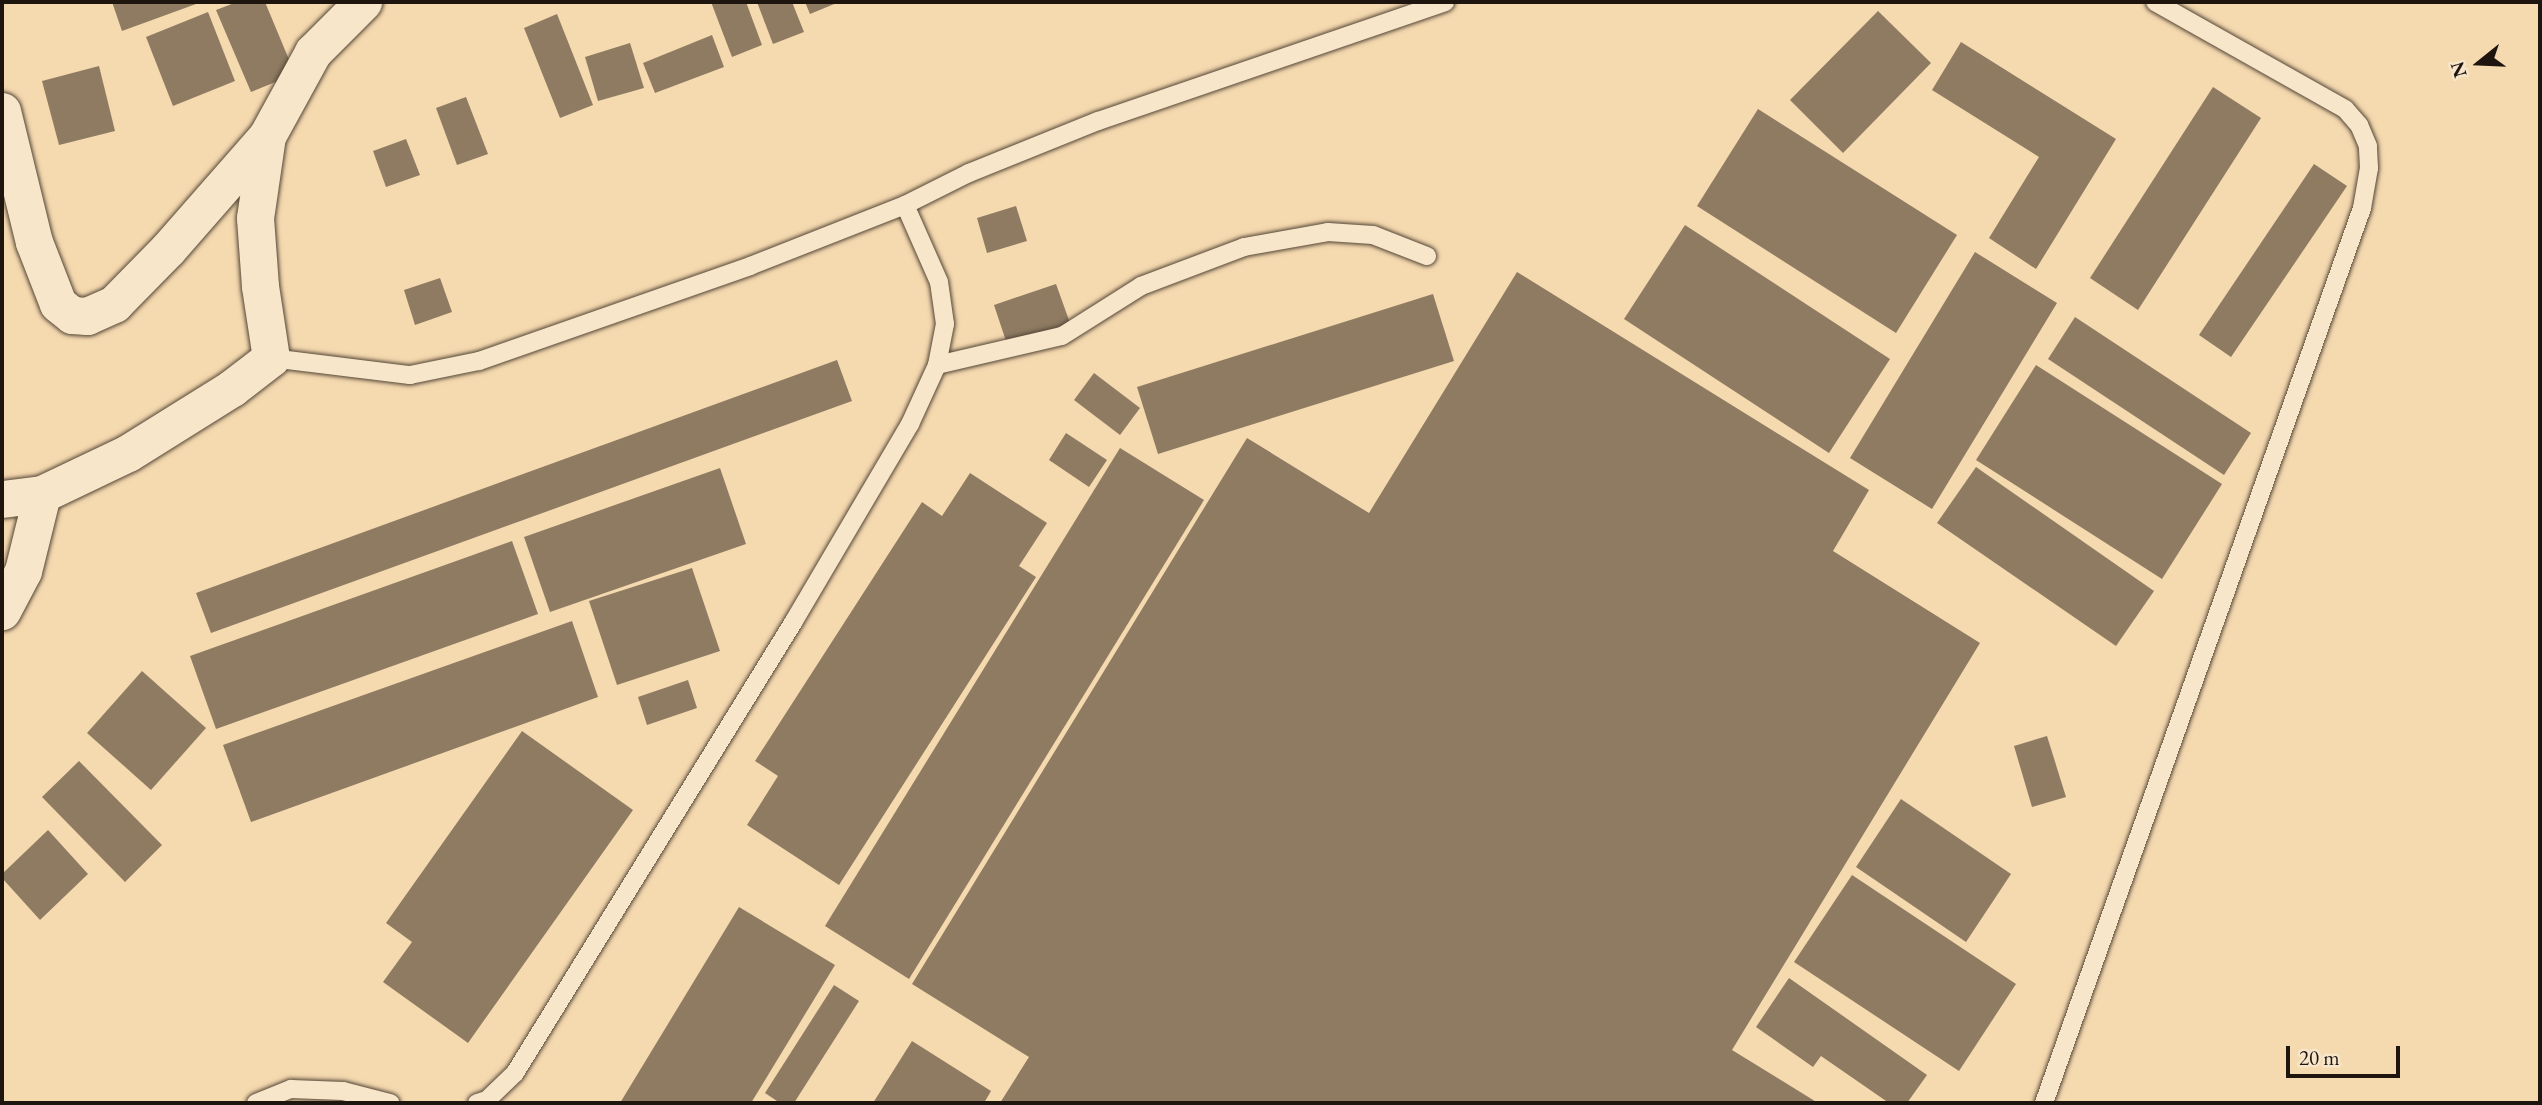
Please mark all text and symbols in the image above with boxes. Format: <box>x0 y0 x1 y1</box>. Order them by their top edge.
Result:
north arrow <box>2444 28 2514 98</box>
text: N <box>2444 58 2473 81</box>
scale bar <box>2290 1032 2404 1076</box>
text: 20 m <box>2299 1044 2340 1071</box>

